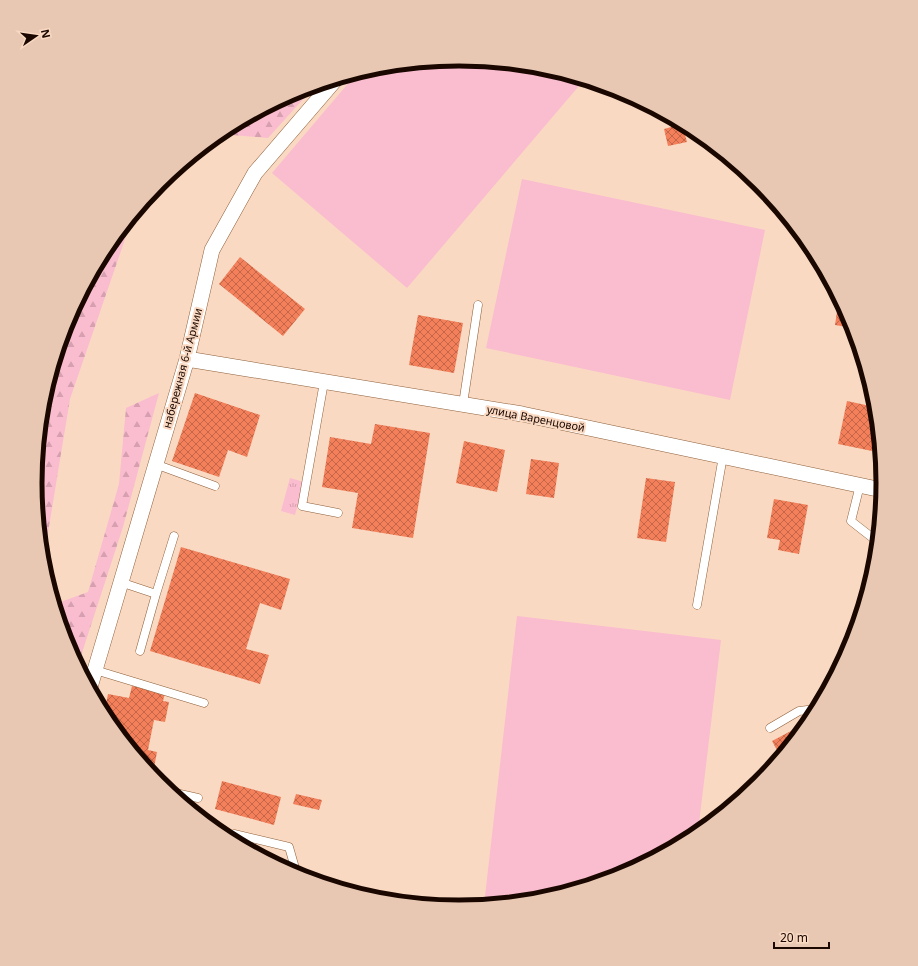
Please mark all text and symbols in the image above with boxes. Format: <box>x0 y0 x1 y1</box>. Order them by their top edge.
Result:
north arrow <box>16 16 56 56</box>
text: N <box>38 28 55 40</box>
street label: набережная 6-й Армии <box>159 306 205 430</box>
street label: улица Варенцовой <box>486 401 586 435</box>
scale bar <box>774 924 829 950</box>
text: 20 m <box>780 929 808 946</box>

